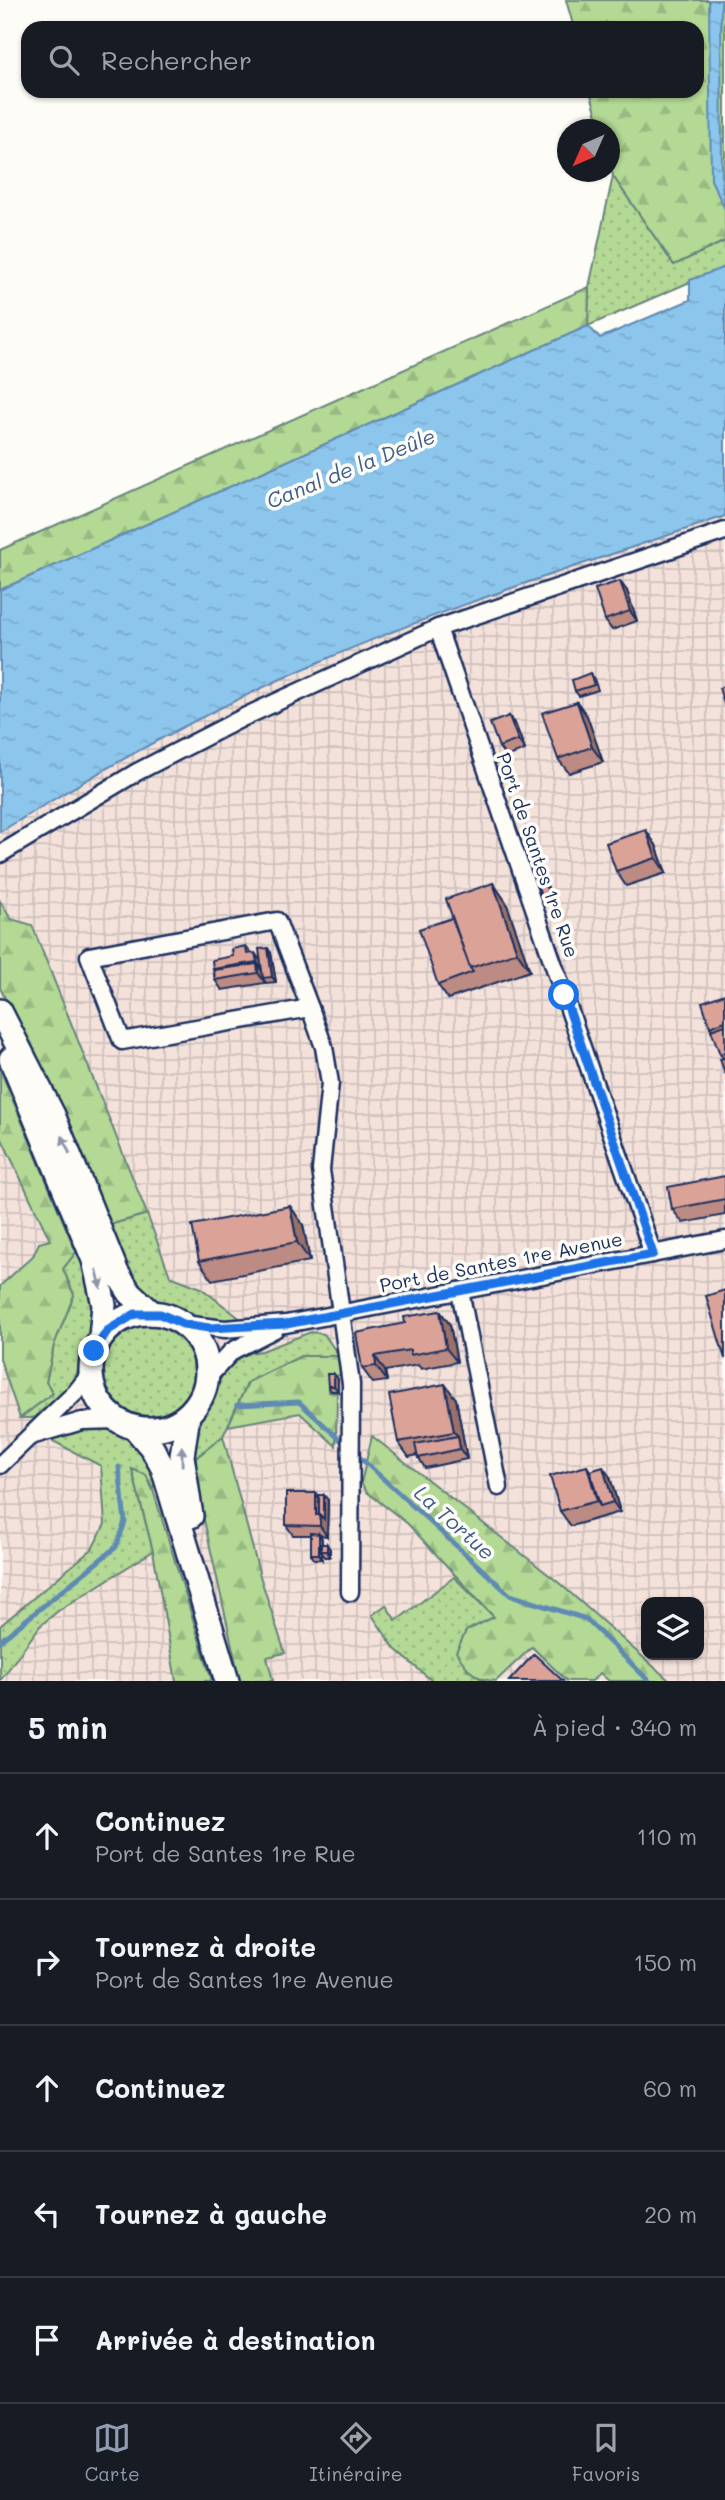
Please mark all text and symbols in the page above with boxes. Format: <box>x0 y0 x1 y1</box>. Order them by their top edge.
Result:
search box <box>21 21 704 98</box>
icon: search <box>45 41 83 79</box>
text: Rechercher <box>101 43 252 77</box>
north arrow <box>557 119 620 182</box>
water label: Canal de la Deûle <box>262 421 439 514</box>
street label: Port de Santes 1re Rue <box>492 749 585 961</box>
route start <box>548 979 579 1010</box>
one-way arrow <box>60 1135 71 1156</box>
street label: Port de Santes 1re Avenue <box>377 1226 624 1297</box>
one-way arrow <box>94 1268 105 1290</box>
route end <box>78 1335 109 1366</box>
one-way arrow <box>176 1444 188 1466</box>
water label: La Tortue <box>409 1479 501 1565</box>
map controls <box>641 1597 704 1660</box>
button: layers <box>641 1597 704 1660</box>
text: 5 min <box>28 1707 108 1747</box>
text: À pied · 340 m <box>532 1712 697 1742</box>
text: Continuez <box>95 1804 225 1838</box>
icon: ahead <box>28 1817 66 1855</box>
text: 110 m <box>637 1821 697 1851</box>
text: Port de Santes 1re Rue <box>95 1838 356 1868</box>
text: Tournez à droite <box>95 1930 316 1964</box>
icon: right <box>28 1943 66 1981</box>
text: 150 m <box>633 1947 697 1977</box>
text: Port de Santes 1re Avenue <box>95 1964 394 1994</box>
icon: ahead <box>28 2069 66 2107</box>
text: Continuez <box>95 2071 225 2105</box>
text: 60 m <box>643 2073 697 2103</box>
icon: left <box>28 2195 66 2233</box>
text: Tournez à gauche <box>95 2197 327 2231</box>
text: 20 m <box>644 2199 697 2229</box>
icon: arrive <box>28 2321 66 2359</box>
text: Arrivée à destination <box>95 2323 375 2357</box>
tab: Carte <box>85 2419 140 2486</box>
tab: Itinéraire <box>309 2419 402 2486</box>
tab: Favoris <box>572 2419 640 2486</box>

